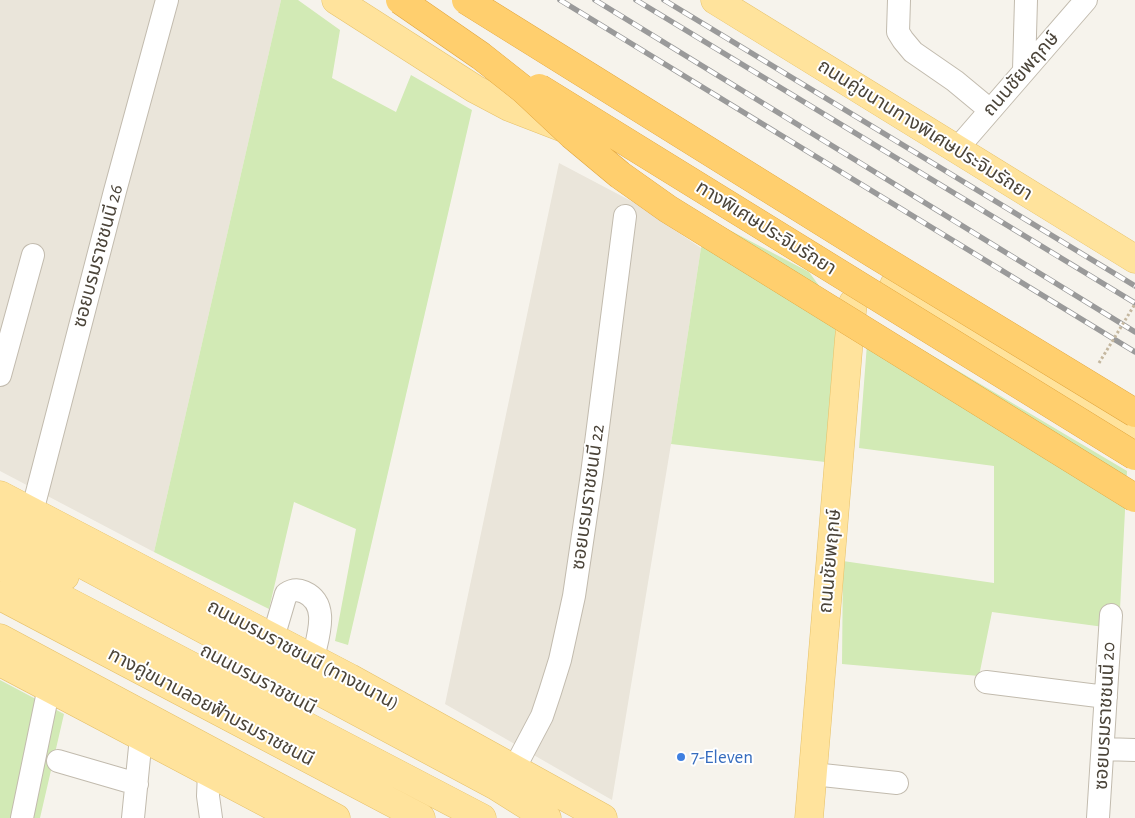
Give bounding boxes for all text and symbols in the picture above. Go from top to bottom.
street label: ถนนชัยพฤกษ์ [978,27,1064,121]
street label: ถนนคู่ขนานทางพิเศษประจิมรัถยา [814,54,1036,206]
street label: ทางพิเศษประจิมรัถยา [692,176,840,280]
street label: ซอยบรมราชชนนี 26 [68,182,128,330]
street label: ซอยบรมราชชนนี 22 [566,423,610,571]
street label: ถนนชัยพฤกษ์ [814,508,846,614]
street label: ถนนบรมราชชนนี (ทางขนาน) [203,595,403,715]
street label: ถนนบรมราชชนนี [196,639,320,719]
street label: ซอยบรมราชชนนี 20 [1090,641,1120,791]
street label: ทางคู่ขนานลอยฟ้าบรมราชชนนี [104,643,318,771]
place label: 7-Eleven [691,746,753,768]
marker: 7-Eleven [675,751,687,763]

